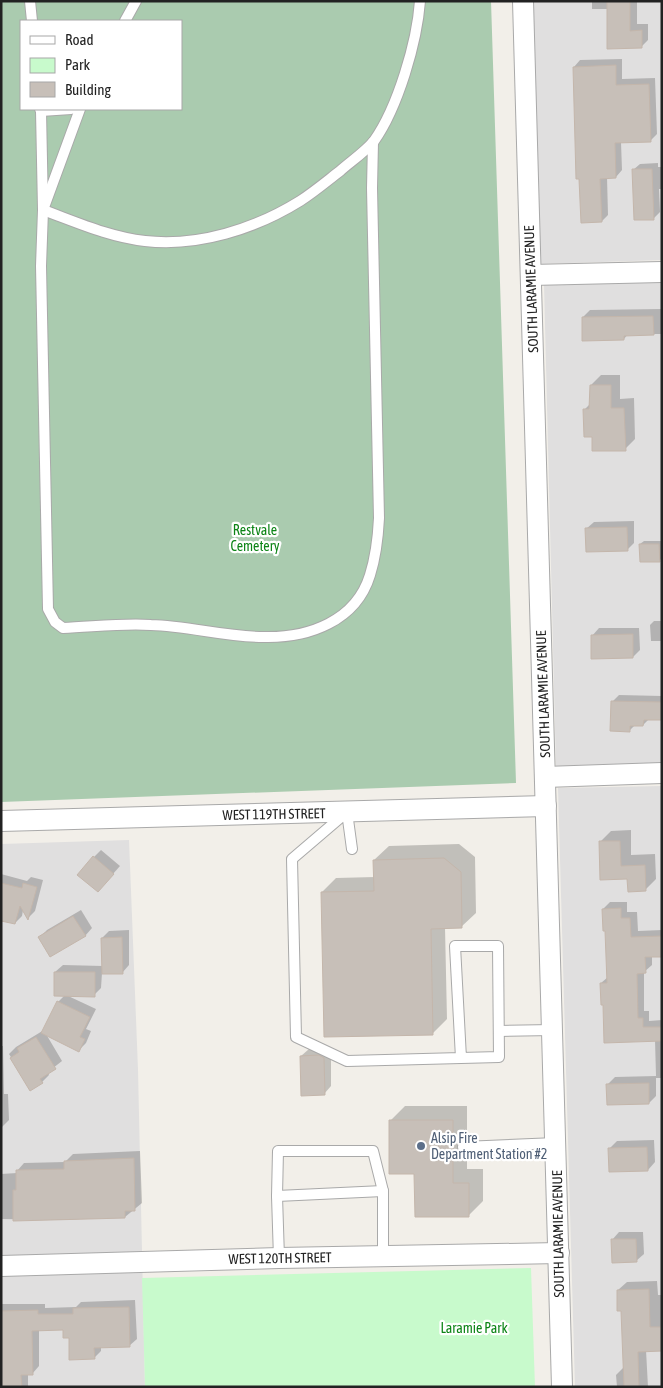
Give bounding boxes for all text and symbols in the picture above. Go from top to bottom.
legend [20,20,182,110]
text: Road [65,31,94,48]
text: Park [65,56,90,73]
text: Building [65,81,111,98]
street label: SOUTH LARAMIE AVENUE [521,225,541,353]
park label: Restvale Cemetery [230,522,280,554]
street label: SOUTH LARAMIE AVENUE [533,630,553,758]
street label: WEST 119TH STREET [222,805,326,823]
place label: Alsip Fire Department Station #2 [431,1130,547,1162]
marker: Alsip Fire Department Station #2 [415,1140,427,1152]
street label: SOUTH LARAMIE AVENUE [549,1170,567,1298]
street label: WEST 120TH STREET [228,1249,332,1267]
park label: Laramie Park [440,1320,508,1336]

